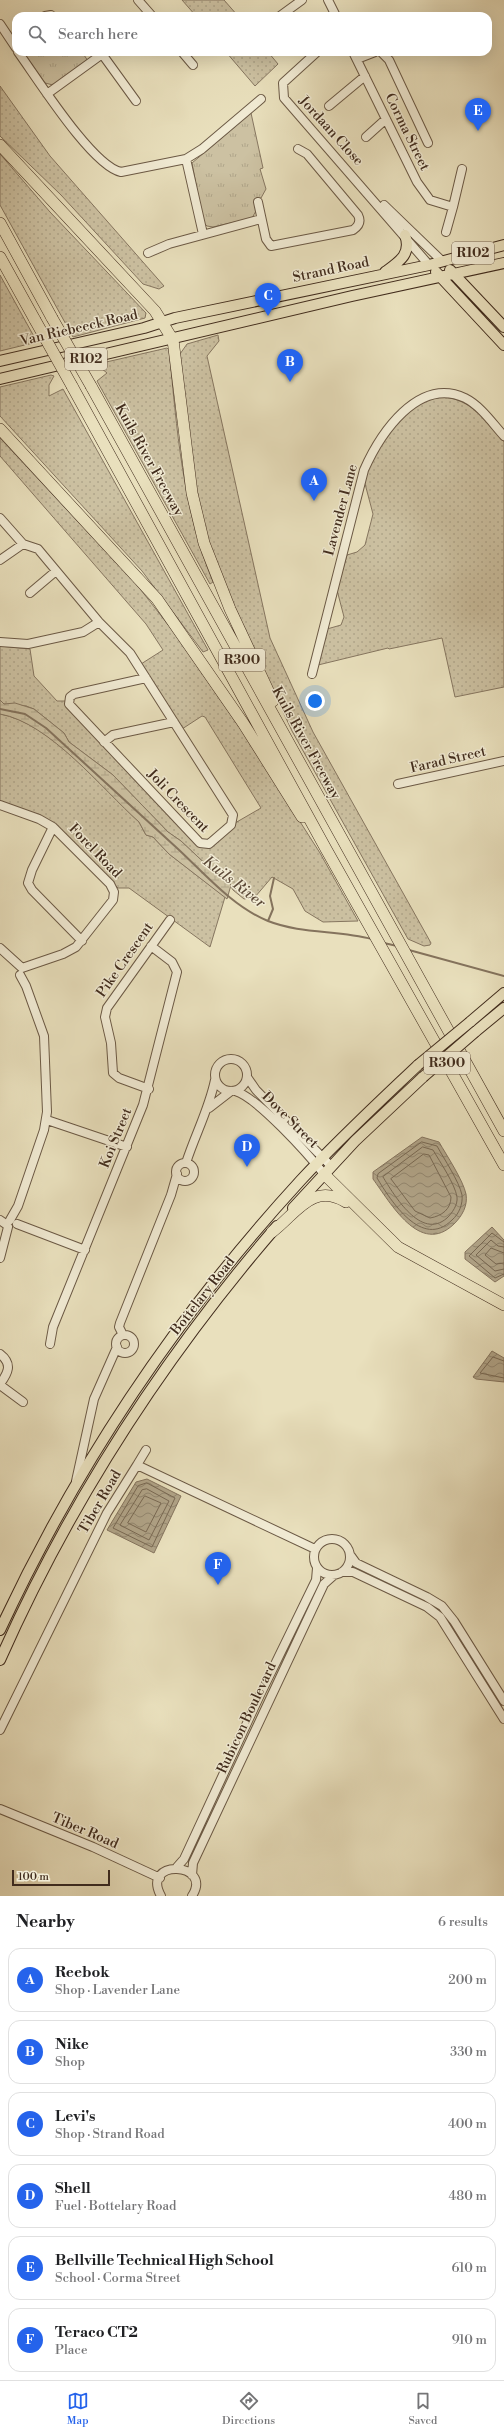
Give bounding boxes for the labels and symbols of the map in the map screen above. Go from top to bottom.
street label: Corma Street [380,90,434,174]
street label: Jordaan Close [294,92,367,170]
pin: E [465,98,491,131]
road number: R102 [452,242,494,264]
street label: Strand Road [291,253,371,287]
pin: C [255,283,281,316]
street label: Van Riebeeck Road [17,306,140,351]
road number: R102 [65,348,107,370]
pin: B [277,349,303,382]
street label: Kuils River Freeway [111,401,187,520]
street label: Lavender Lane [320,462,362,558]
pin: A [301,468,327,501]
road number: R300 [219,649,265,671]
street label: Kuils River Freeway [268,684,344,803]
your location [305,691,325,711]
street label: Farad Street [408,743,488,777]
street label: Joli Crescent [142,765,213,837]
street label: Forel Road [65,820,125,882]
water label: Kuils River [199,852,270,913]
street label: Pike Crescent [93,919,158,1001]
road number: R300 [424,1052,470,1074]
street label: Dove Street [258,1088,322,1152]
street label: Koi Street [96,1105,136,1171]
pin: D [234,1134,260,1167]
street label: Bottelary Road [166,1253,239,1340]
street label: Tiber Road [74,1467,126,1537]
pin: F [205,1552,231,1585]
street label: Rubicon Boulevard [213,1659,281,1777]
street label: Tiber Road [49,1809,121,1853]
scale bar [12,1868,110,1887]

